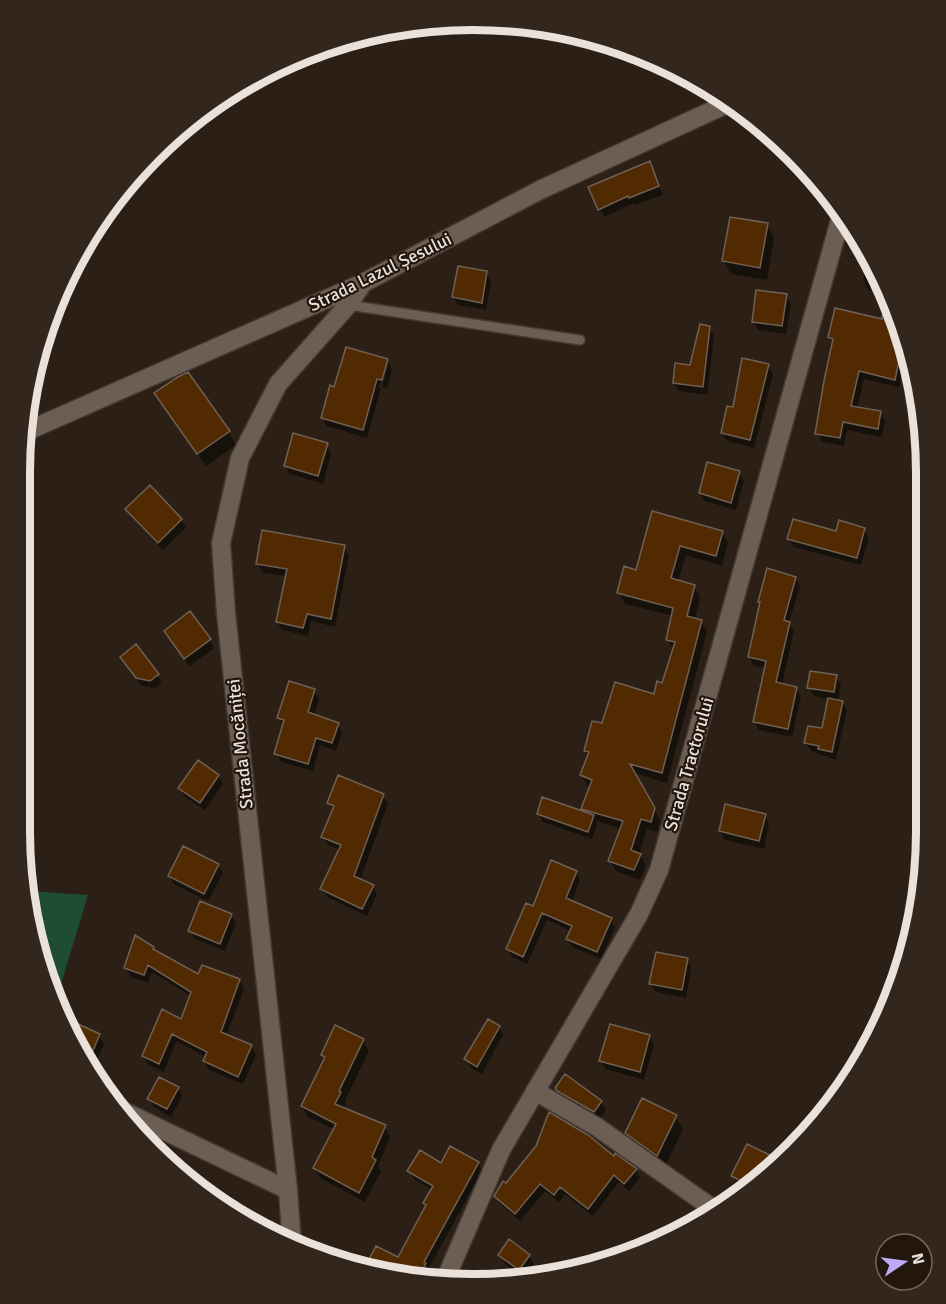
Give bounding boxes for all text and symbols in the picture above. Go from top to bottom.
street label: Strada Lazul Șesului [305,228,455,316]
street label: Strada Mocăniței [222,678,258,810]
street label: Strada Tractorului [659,695,719,833]
north arrow [874,1232,934,1292]
text: N [907,1251,929,1267]

